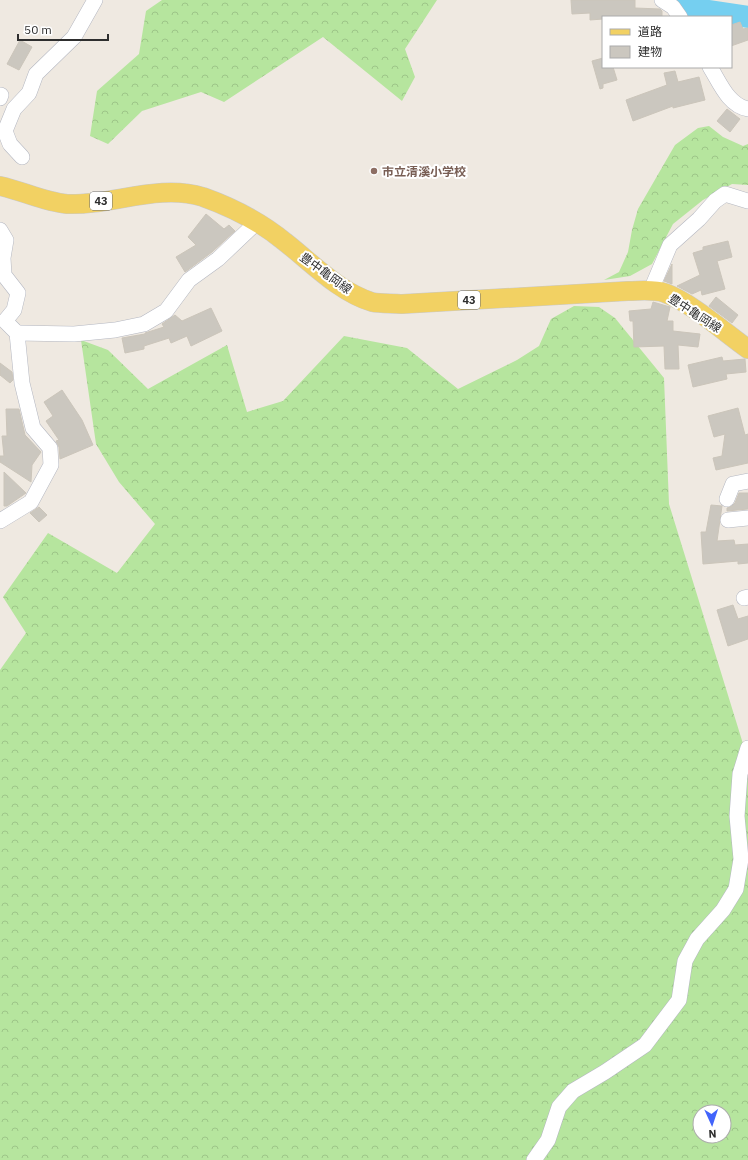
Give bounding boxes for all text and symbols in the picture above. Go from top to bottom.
scale bar [18,16,108,42]
legend [602,16,732,68]
text: 50 m [24,22,52,37]
text: 道路 [638,24,662,39]
text: 建物 [638,44,662,59]
place label: 市立清溪小学校 [382,164,466,179]
marker: 市立清溪小学校 [369,166,379,176]
road number: 43 [90,192,112,210]
street label: 豊中亀岡線 [297,249,355,297]
street label: 豊中亀岡線 [666,290,724,336]
road number: 43 [458,291,480,309]
north arrow [692,1104,732,1144]
text: N [708,1127,717,1141]

